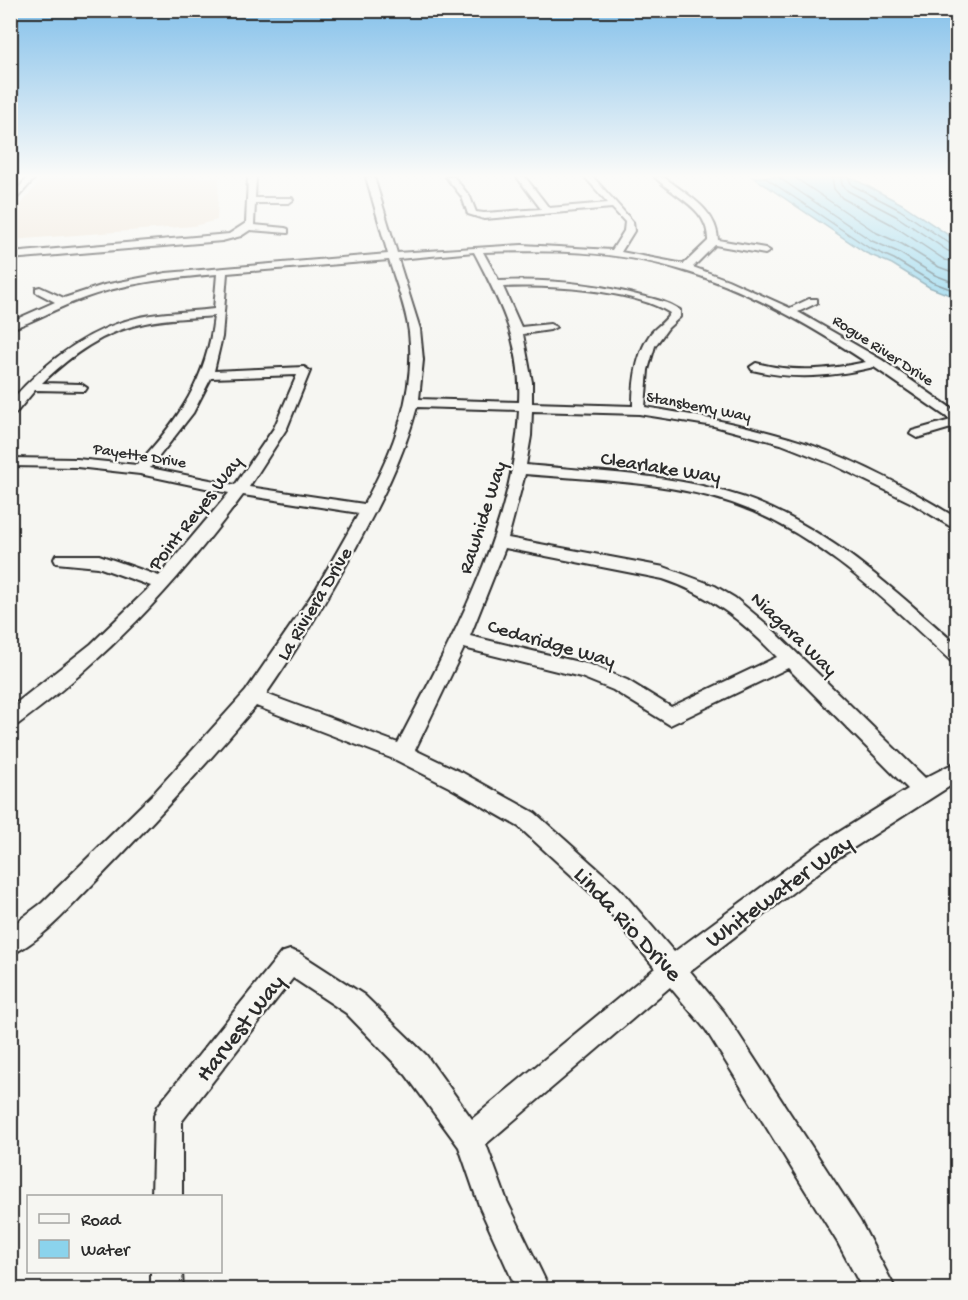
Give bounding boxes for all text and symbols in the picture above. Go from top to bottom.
street label: Rogue River Drive [828,312,937,392]
street label: Stansberry Way [644,389,752,428]
street label: Payette Drive [91,441,188,474]
street label: Clearlake Way [599,449,722,490]
street label: Point Reyes Way [144,452,249,577]
street label: Rawhide Way [455,459,513,577]
street label: La Riviera Drive [273,543,359,666]
street label: Niagara Way [744,588,841,683]
street label: Cedaridge Way [485,616,618,675]
street label: Whitewater Way [701,830,859,956]
street label: Linda Rio Drive [566,862,687,989]
street label: Harvest Way [191,970,293,1089]
legend [27,1195,222,1273]
text: Road [81,1211,122,1232]
text: Water [81,1241,131,1262]

